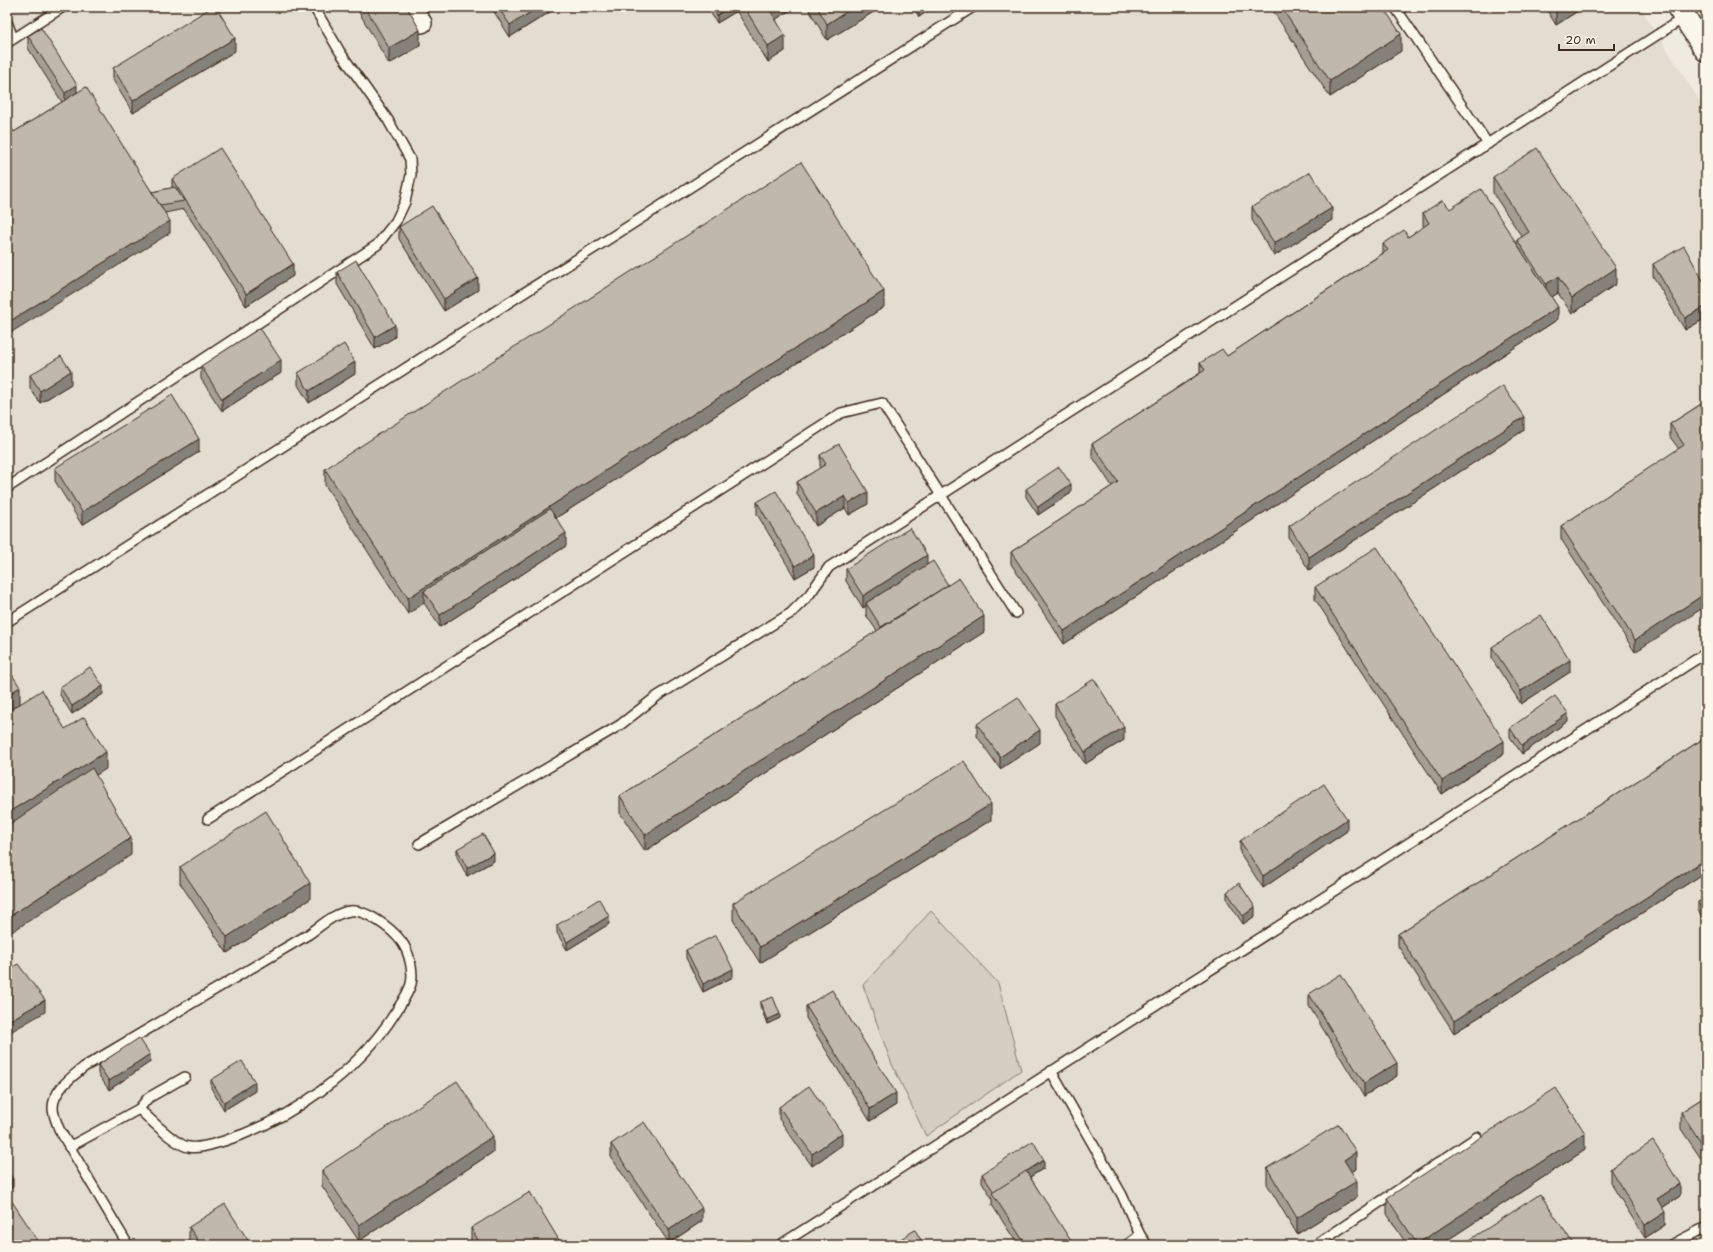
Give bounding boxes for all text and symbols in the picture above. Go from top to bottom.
scale bar [1559,26,1614,52]
text: 20 m [1565,32,1596,48]

